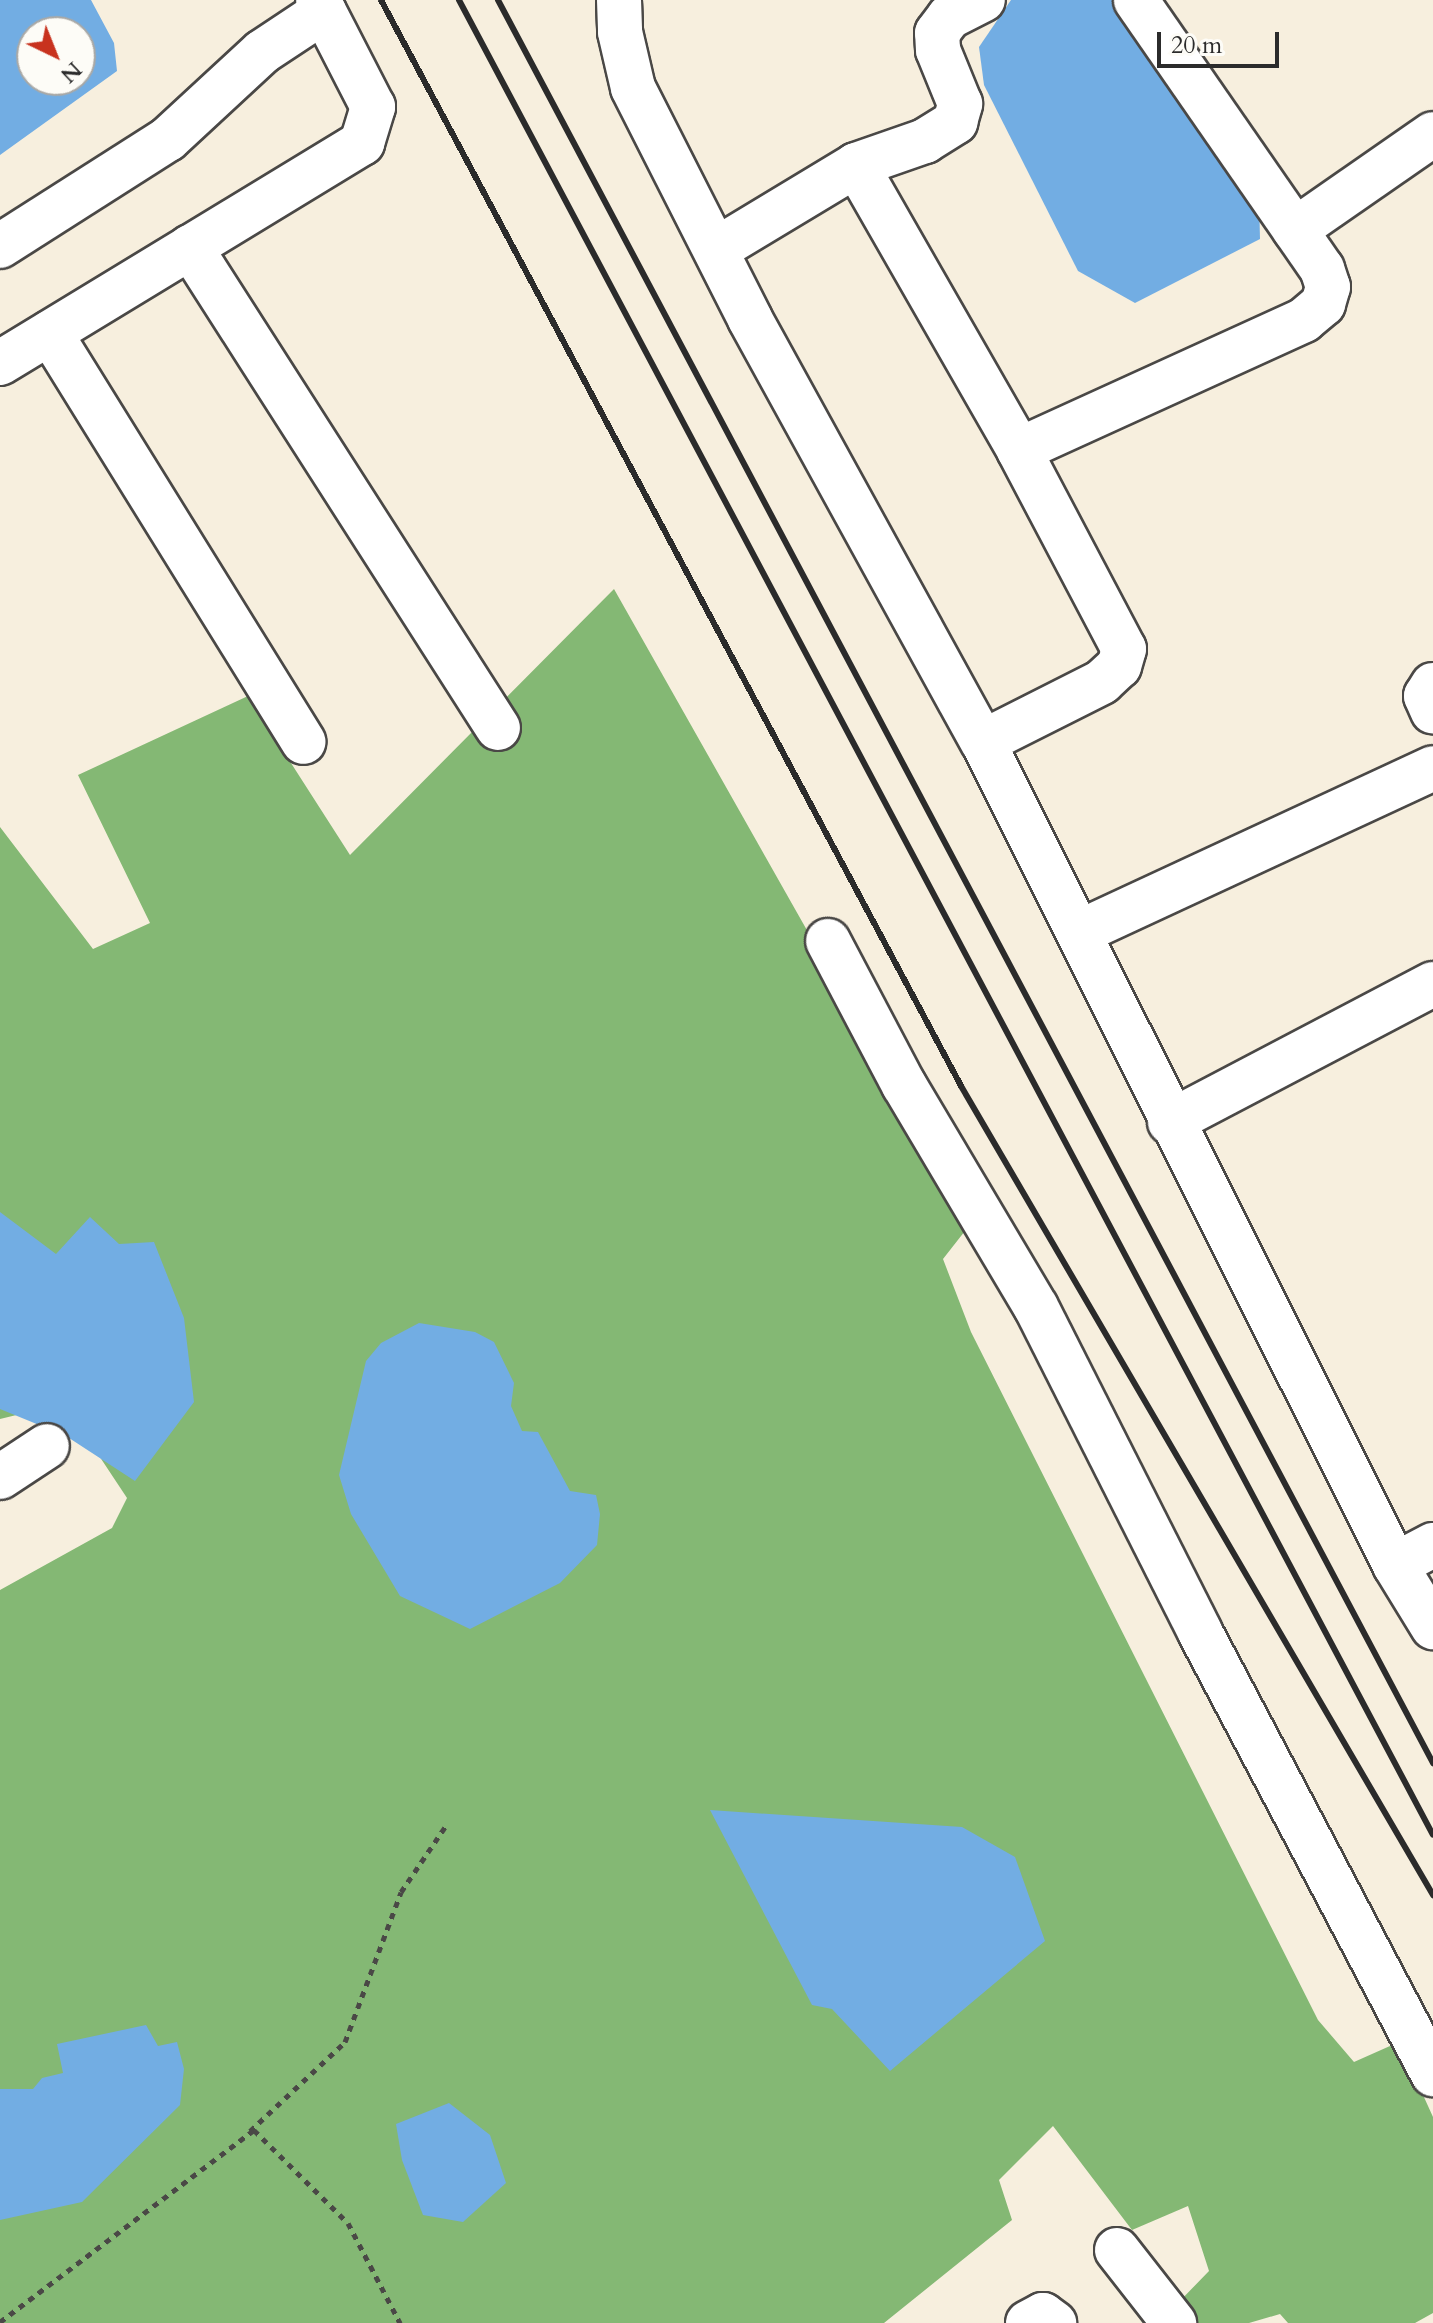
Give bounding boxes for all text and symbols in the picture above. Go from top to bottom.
north arrow [16,16,96,96]
scale bar [1161,16,1283,66]
text: 20 m [1171,29,1222,62]
text: N [54,55,88,90]

